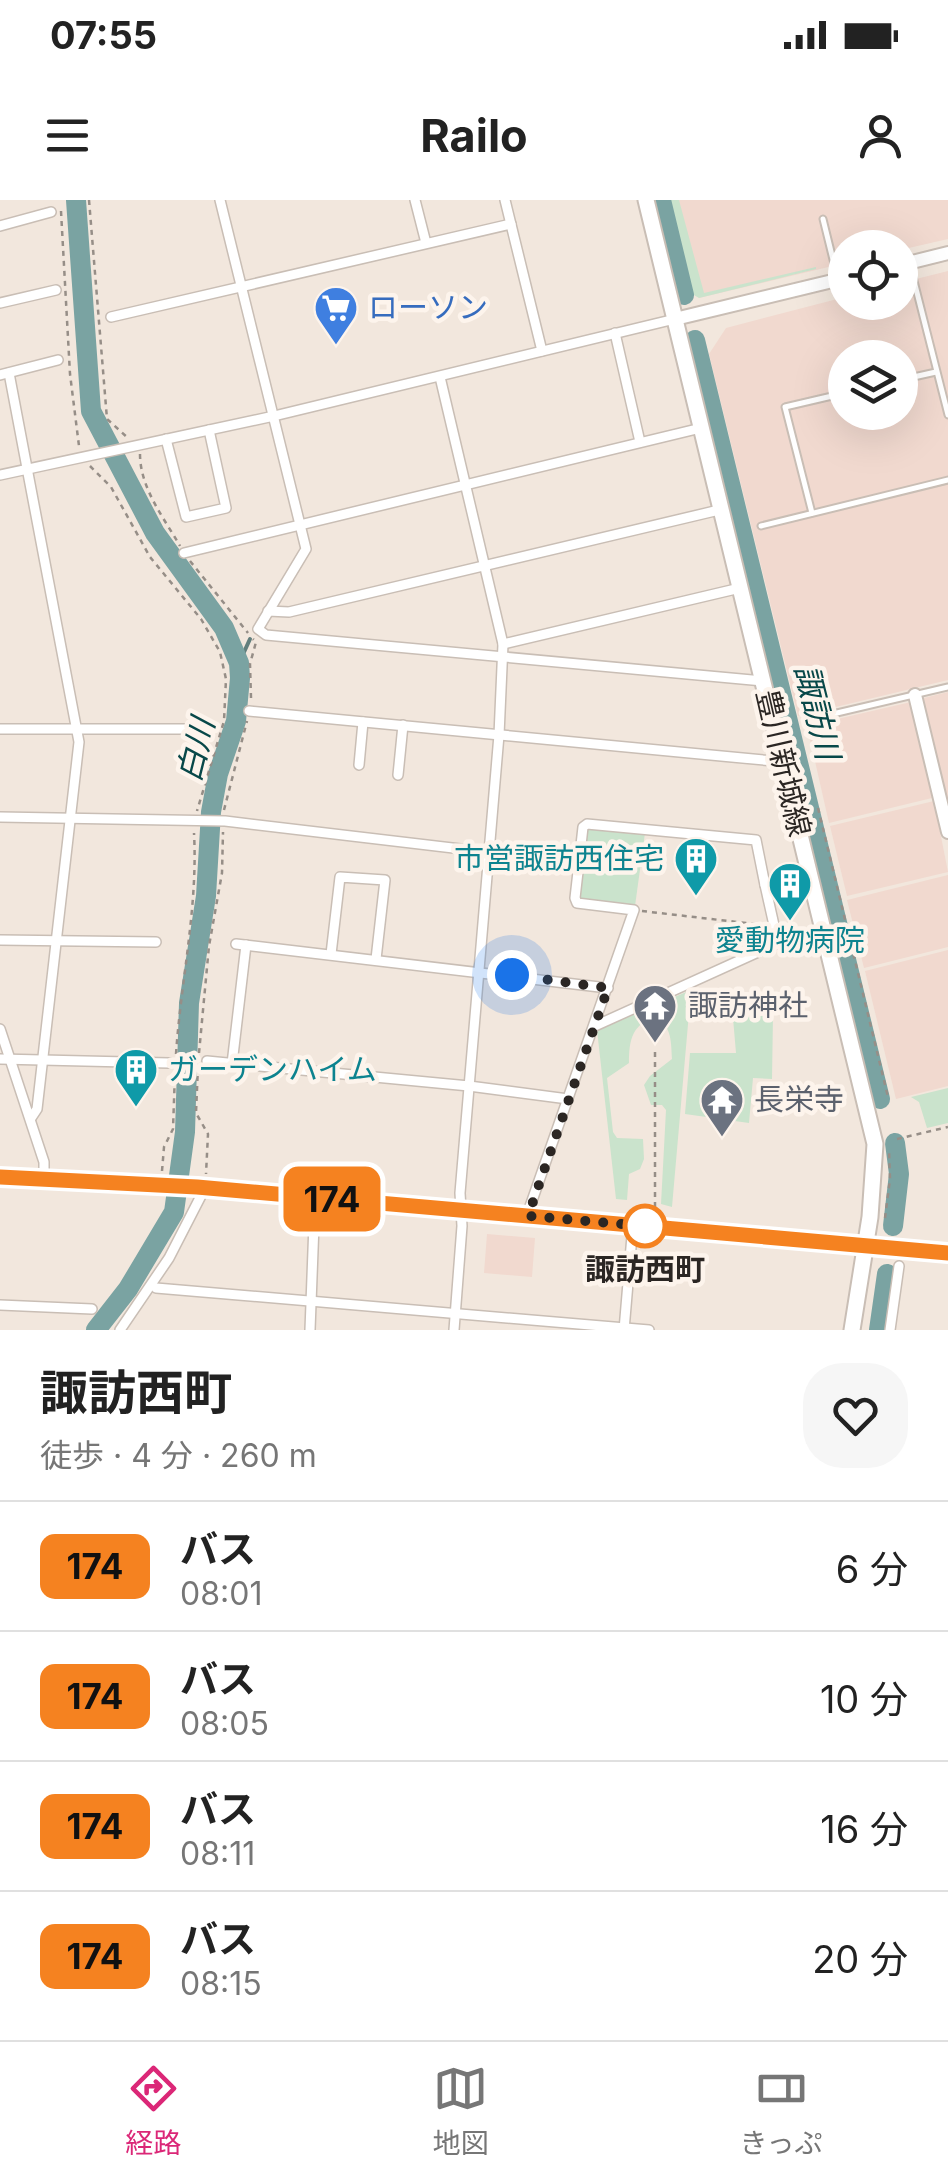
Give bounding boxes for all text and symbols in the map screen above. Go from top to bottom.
text: 07:55 [50,12,157,58]
icon: menu [40,108,95,163]
text: Railo [420,108,528,163]
icon: person [853,108,908,163]
map controls [828,230,918,430]
button: locate [828,230,918,320]
supermarket icon: ローソン [313,285,359,346]
place label: ローソン [368,289,488,325]
button: layers [828,340,918,430]
water label: 諏訪川 [787,661,849,766]
street label: 豊川新城線 [750,686,818,840]
water label: 白川 [169,711,223,786]
building icon: 市営諏訪西住宅 [673,836,719,897]
place label: 市営諏訪西住宅 [454,840,664,876]
building icon: 愛動物病院 [767,861,813,922]
place label: 愛動物病院 [715,922,865,958]
your location [487,950,537,1000]
temple icon: 諏訪神社 [632,983,678,1044]
place label: 諏訪神社 [688,987,808,1023]
building icon: ガーデンハイム [113,1047,159,1108]
place label: ガーデンハイム [168,1051,377,1087]
temple icon: 長栄寺 [699,1077,745,1138]
place label: 長栄寺 [754,1081,844,1117]
line badge: 174 [274,1166,390,1232]
text: 174 [303,1178,361,1220]
marker: 諏訪西町 [624,1205,666,1247]
place label: 諏訪西町 [585,1251,705,1287]
text: 諏訪西町 [40,1363,232,1422]
button: heart [803,1363,908,1468]
text: 徒歩 · 4 分 · 260 m [40,1436,317,1475]
text: バス [180,1526,256,1572]
text: 174 [66,1545,124,1587]
text: 6 分 [836,1546,908,1592]
text: 08:01 [180,1574,262,1613]
text: バス [180,1656,256,1702]
text: 174 [66,1675,124,1717]
text: 10 分 [820,1676,908,1722]
text: 08:05 [180,1704,269,1743]
text: バス [180,1786,256,1832]
text: 174 [66,1805,124,1847]
text: 16 分 [820,1806,908,1852]
text: 08:11 [180,1834,255,1873]
text: バス [180,1916,256,1962]
text: 174 [66,1935,124,1977]
text: 20 分 [812,1936,908,1982]
text: 08:15 [180,1964,262,2003]
tab: 経路 [126,2061,182,2161]
tab: 地図 [433,2061,489,2161]
tab: きっぷ [740,2061,822,2161]

